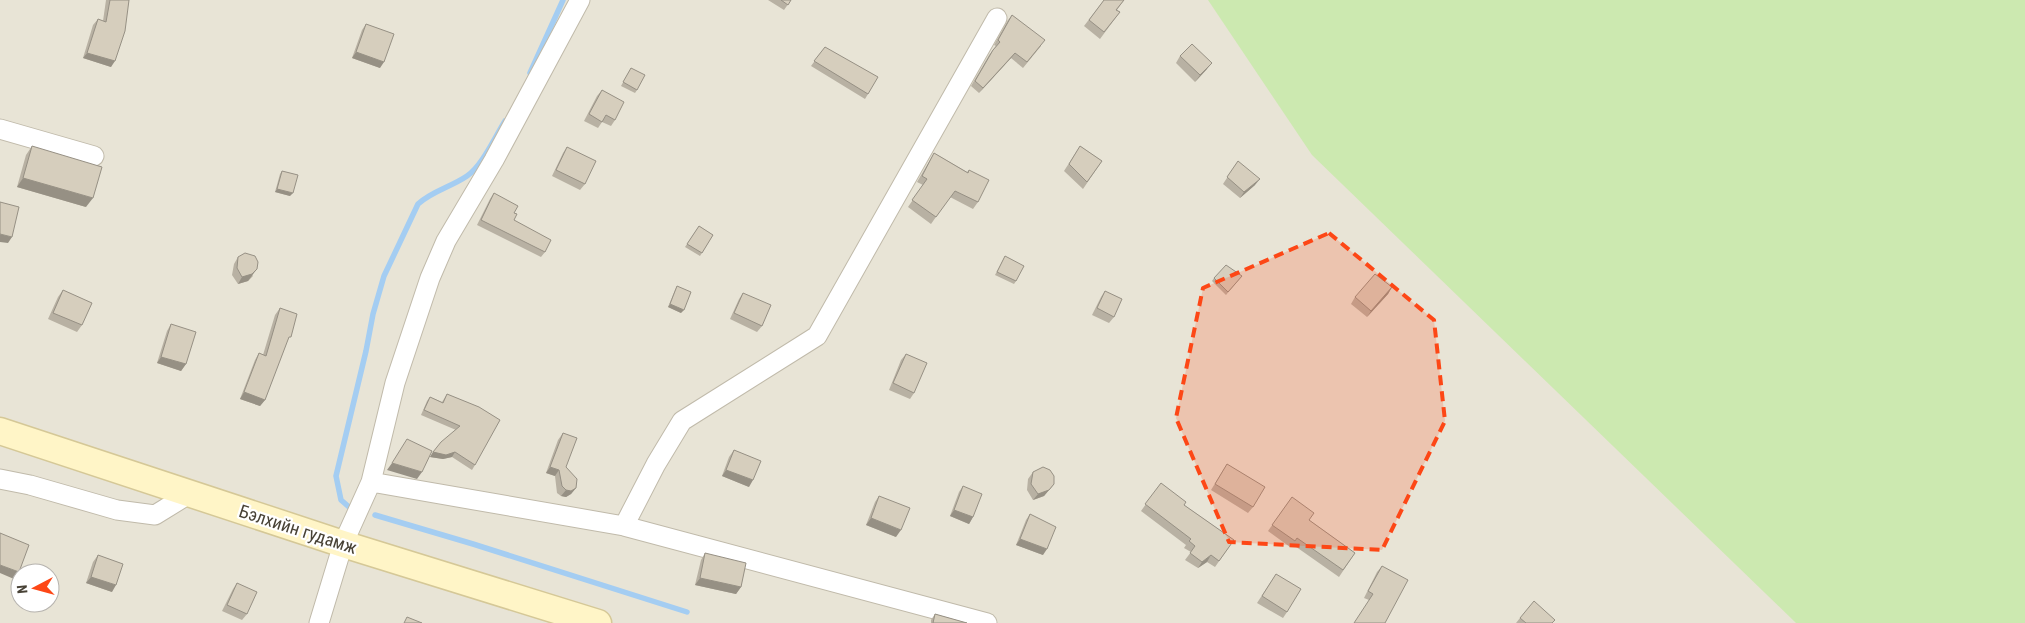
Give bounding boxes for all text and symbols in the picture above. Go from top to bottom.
street label: Бэлхийн гудамж [236,500,360,558]
north arrow [10,563,60,613]
text: N [14,584,30,594]

